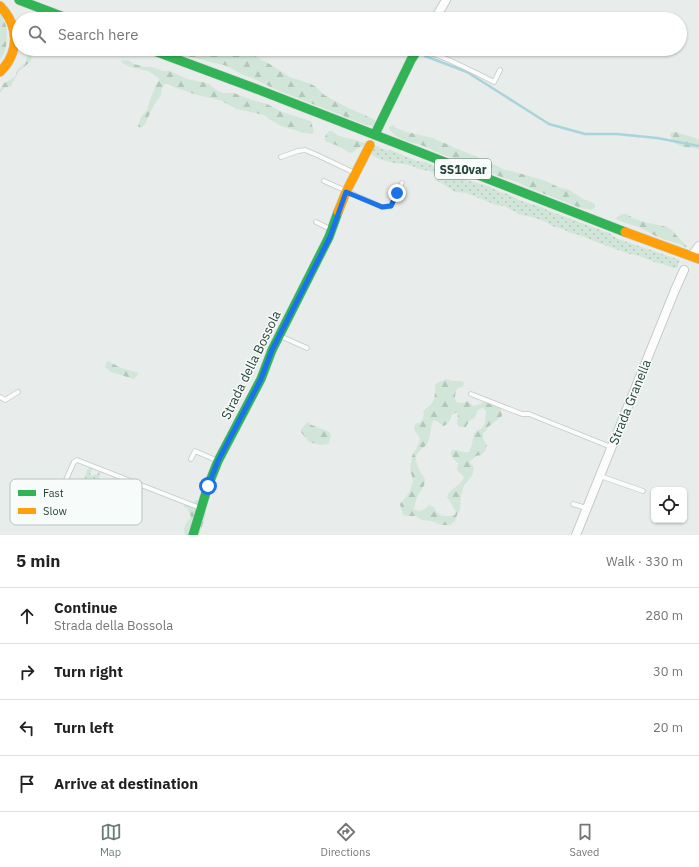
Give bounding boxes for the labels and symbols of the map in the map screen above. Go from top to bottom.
road number: SS10var [435,159,491,179]
route end [388,184,406,202]
street label: Strada della Bossola [217,308,285,422]
street label: Strada Granella [605,357,655,447]
route start [199,477,217,495]
legend [10,479,142,525]
text: Fast [43,486,64,500]
text: Slow [43,504,67,518]

